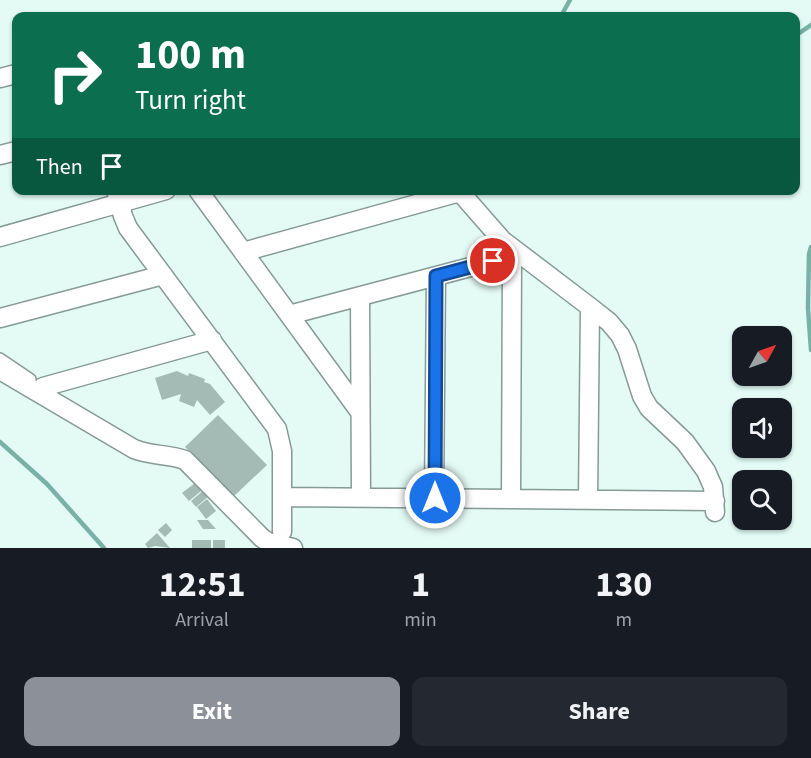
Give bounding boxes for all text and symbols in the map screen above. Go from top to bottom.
text: 100 m [135,25,246,85]
icon: right [36,36,114,114]
text: Turn right [135,81,246,120]
icon: arrive [95,150,128,183]
text: Then [36,151,83,183]
pin [467,235,518,286]
icon: arrive [476,244,509,277]
north arrow [732,326,792,386]
map controls [732,326,792,530]
button: sound [732,398,792,458]
position arrow [403,466,467,530]
button: search [732,470,792,530]
text: 12:51 [159,559,246,610]
text: 1 [411,559,430,610]
text: 130 [595,559,652,610]
text: Arrival [175,606,229,634]
text: min [404,606,437,634]
text: m [615,606,632,634]
button: Exit [24,677,400,746]
button: Share [412,677,787,746]

